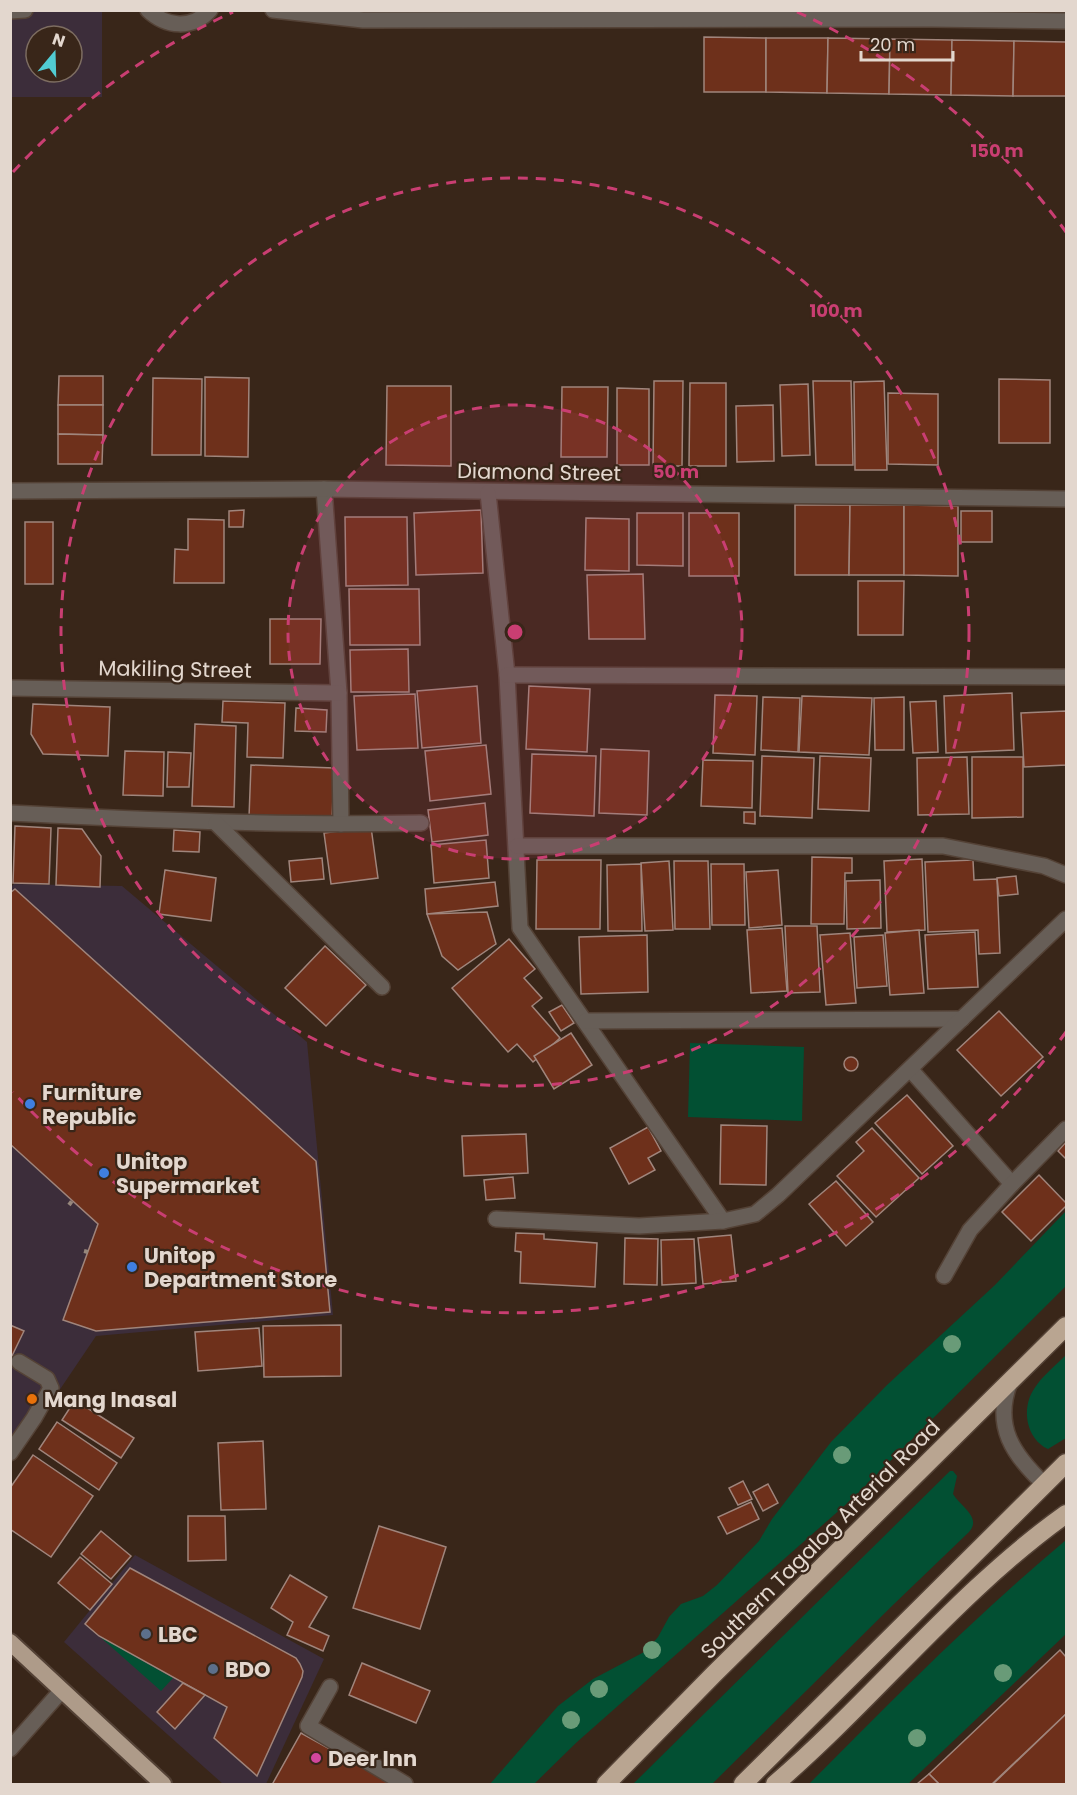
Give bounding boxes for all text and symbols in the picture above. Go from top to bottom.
north arrow [24,24,84,84]
scale bar [861,24,952,62]
text: N [49,27,68,53]
text: 20 m [870,32,915,57]
text: 150 m [970,138,1024,163]
text: 100 m [809,298,863,323]
street label: Diamond Street [457,456,621,488]
text: 50 m [653,459,699,484]
centre of rings [505,622,525,642]
street label: Makiling Street [98,653,252,685]
place label: Furniture Republic [42,1078,142,1131]
marker: Furniture Republic [23,1097,37,1111]
place label: Unitop Supermarket [116,1147,259,1200]
marker: Unitop Supermarket [97,1166,111,1180]
place label: Unitop Department Store [144,1241,337,1294]
marker: Unitop Department Store [125,1260,139,1274]
place label: Mang Inasal [44,1385,177,1414]
marker: Mang Inasal [25,1392,39,1406]
street label: Southern Tagalog Arterial Road [694,1413,946,1665]
place label: LBC [158,1620,198,1649]
marker: LBC [139,1627,153,1641]
place label: BDO [225,1655,271,1684]
marker: BDO [206,1662,220,1676]
place label: Deer Inn [328,1744,417,1773]
marker: Deer Inn [309,1751,323,1765]

